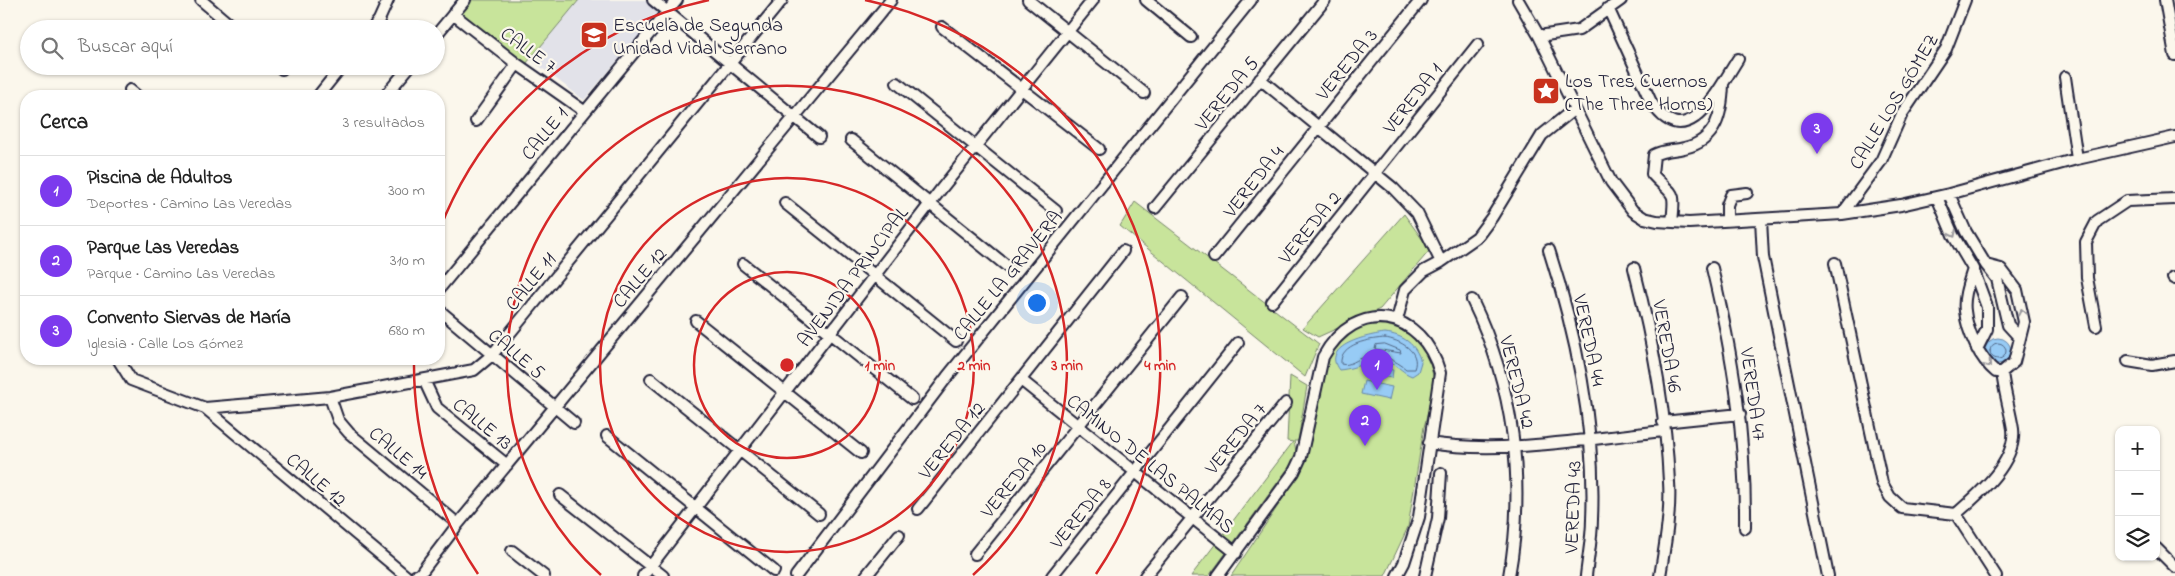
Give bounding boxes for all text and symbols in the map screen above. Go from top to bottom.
place label: Escuela de Segunda Unidad Vidal Serrano [613,12,787,64]
search box [20,20,445,75]
school or university icon: Escuela de Segunda Unidad Vidal Serrano [579,20,609,50]
street label: CALLE 7 [493,21,562,81]
street label: VEREDA 3 [1309,23,1386,108]
street label: CALLE LOS GÓMEZ [1843,29,1947,176]
icon: search [38,34,66,62]
text: Buscar aquí [78,34,173,61]
street label: VEREDA 5 [1188,51,1267,139]
street label: VEREDA 1 [1376,58,1451,142]
place label: Los Tres Cuernos (The Three Horns) [1565,68,1713,120]
place icon: Los Tres Cuernos (The Three Horns) [1531,76,1561,106]
street label: CALLE 1 [515,102,577,168]
text: Cerca [40,108,88,138]
text: 3 resultados [343,111,425,135]
pin: 3 [1801,113,1833,154]
street label: VEREDA 4 [1217,140,1293,226]
text: Piscina de Adultos [87,165,232,192]
text: 1 [53,179,59,203]
text: 300 m [388,179,425,203]
street label: VEREDA 2 [1272,186,1350,272]
text: Deportes · Camino Las Veredas [87,192,292,216]
street label: AVENIDA PRINCIPAL [791,201,917,354]
street label: CALLE LA GRAVERA [947,205,1071,348]
one-way arrow [1947,229,1957,238]
text: Parque Las Veredas [87,235,239,262]
street label: CALLE 12 [607,242,675,315]
street label: CALLE 11 [499,247,565,318]
text: 2 [52,249,60,273]
text: 310 m [390,249,425,273]
text: Parque · Camino Las Veredas [87,262,275,286]
your location [1024,290,1050,316]
street label: VEREDA 44 [1563,291,1611,389]
street label: VEREDA 46 [1643,297,1688,395]
text: Convento Siervas de María [87,305,291,332]
one-way arrow [2017,308,2028,317]
text: 3 [53,319,59,343]
text: 680 m [389,319,425,343]
street label: CALLE 5 [481,322,550,387]
text: Iglesia · Calle Los Gómez [87,332,243,356]
street label: VEREDA 42 [1490,332,1541,432]
street label: VEREDA 47 [1731,345,1772,443]
pin: 1 [1361,349,1393,390]
text: 1 min [865,355,896,377]
text: 2 min [957,355,991,377]
text: 3 min [1050,355,1083,377]
text: 4 min [1143,355,1176,377]
centre of rings [778,356,796,374]
one-way arrow [1982,358,1991,367]
street label: CAMINO DE LAS PALMAS [1059,388,1240,542]
street label: CALLE 13 [445,392,518,458]
street label: VEREDA 12 [912,396,994,488]
street label: VEREDA 7 [1198,397,1275,482]
pin: 2 [1349,405,1381,446]
street label: CALLE 14 [361,420,433,487]
map controls [2115,426,2160,561]
button: + [2115,426,2160,471]
street label: VEREDA 10 [974,436,1055,526]
street label: CALLE 12 [279,447,352,515]
street label: VEREDA 43 [1558,460,1591,555]
button: − [2115,471,2160,516]
street label: VEREDA 8 [1044,473,1120,557]
button: layers [2115,516,2160,561]

